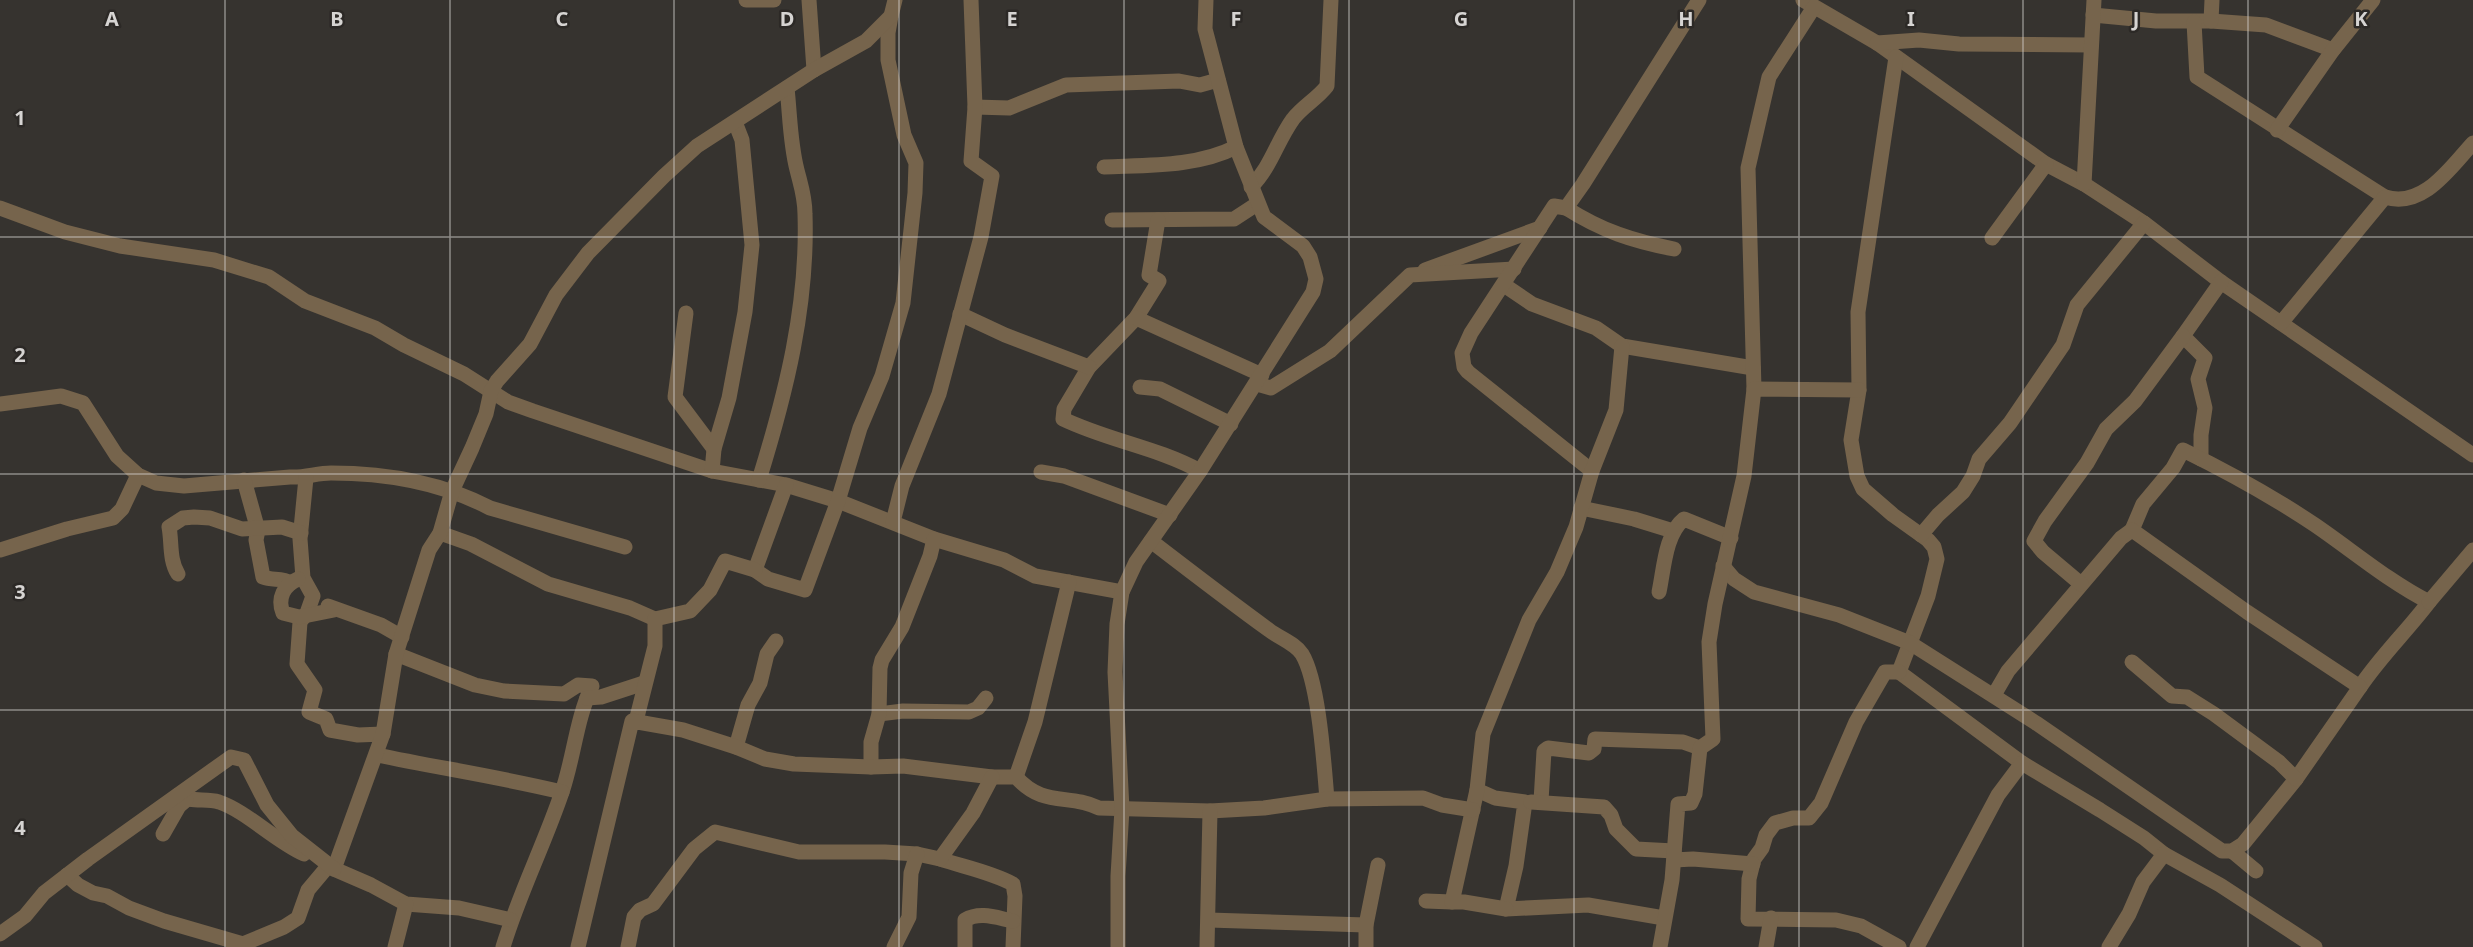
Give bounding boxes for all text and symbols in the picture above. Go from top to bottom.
text: A [105,5,119,32]
text: B [330,5,344,32]
text: C [556,5,569,32]
text: D [780,5,794,32]
text: E [1006,5,1018,32]
text: F [1231,5,1241,32]
text: G [1454,5,1468,32]
text: H [1678,5,1694,32]
text: I [1907,5,1915,32]
text: J [2131,5,2139,32]
text: K [2354,5,2368,32]
text: 1 [14,104,26,131]
text: 2 [14,341,26,368]
text: 3 [14,578,26,605]
text: 4 [14,814,26,841]

